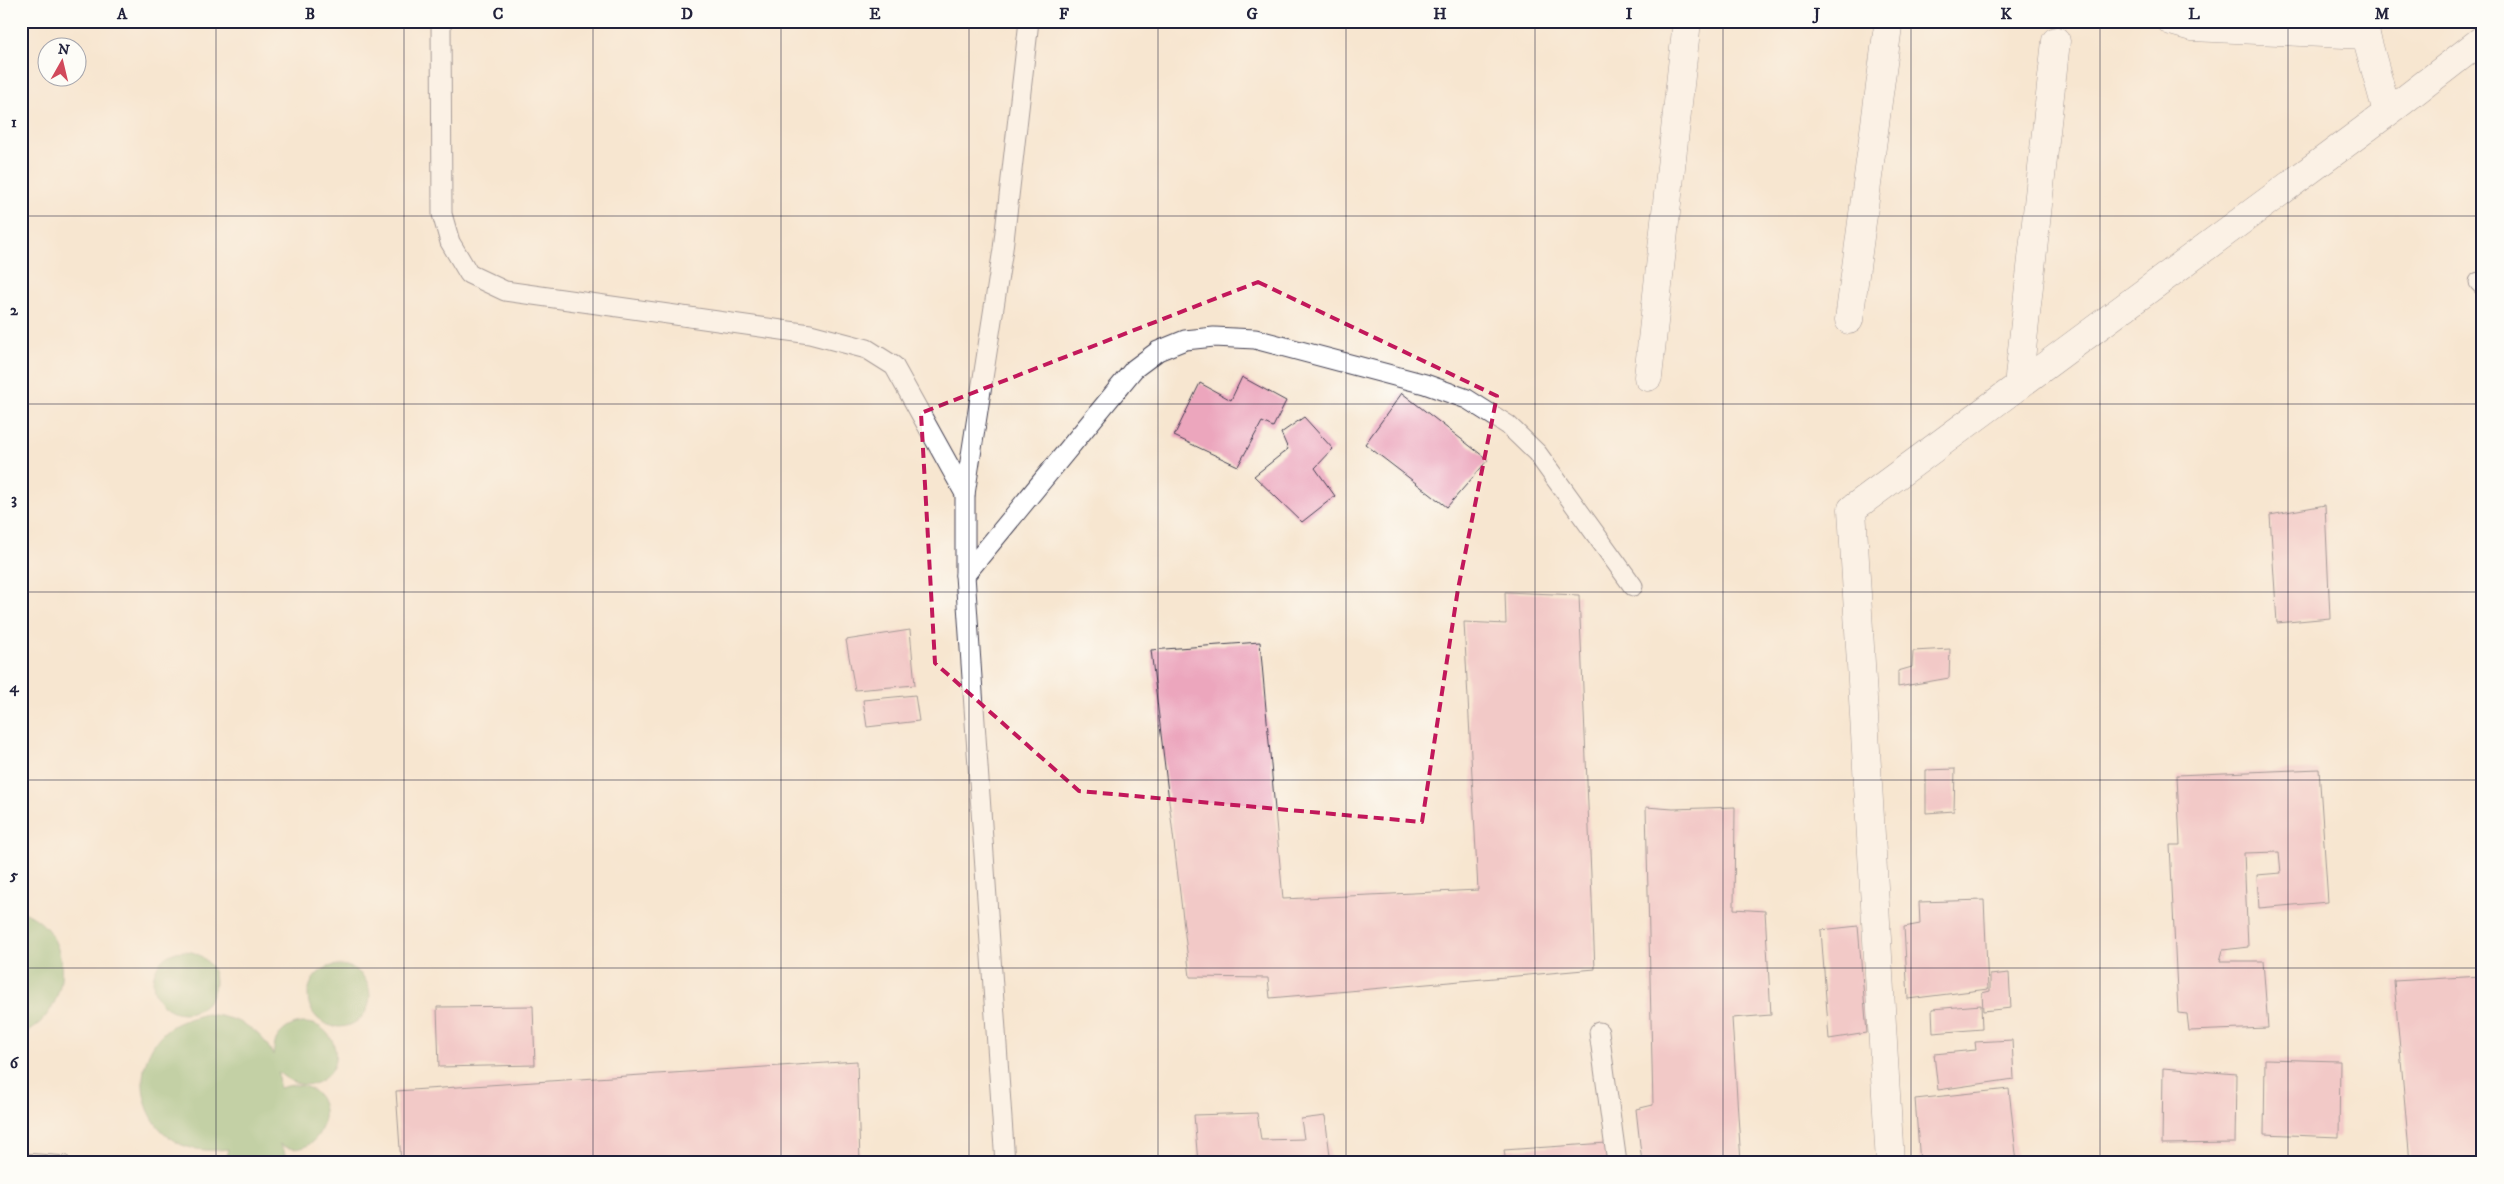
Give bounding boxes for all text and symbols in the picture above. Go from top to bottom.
text: A [116,4,128,24]
text: B [305,4,315,24]
text: C [493,4,503,24]
text: D [681,4,693,24]
text: E [869,4,881,24]
text: F [1059,4,1069,24]
text: G [1246,4,1258,24]
text: H [1433,4,1447,24]
text: I [1626,4,1633,24]
text: J [1812,4,1821,24]
text: K [2000,4,2012,24]
text: L [2188,4,2200,24]
text: M [2375,4,2390,24]
north arrow [38,38,88,88]
text: N [57,40,71,60]
text: 1 [11,112,17,132]
text: 2 [10,300,19,320]
text: 3 [11,489,17,509]
text: 4 [8,677,19,697]
text: 5 [9,865,18,885]
text: 6 [10,1053,20,1073]

